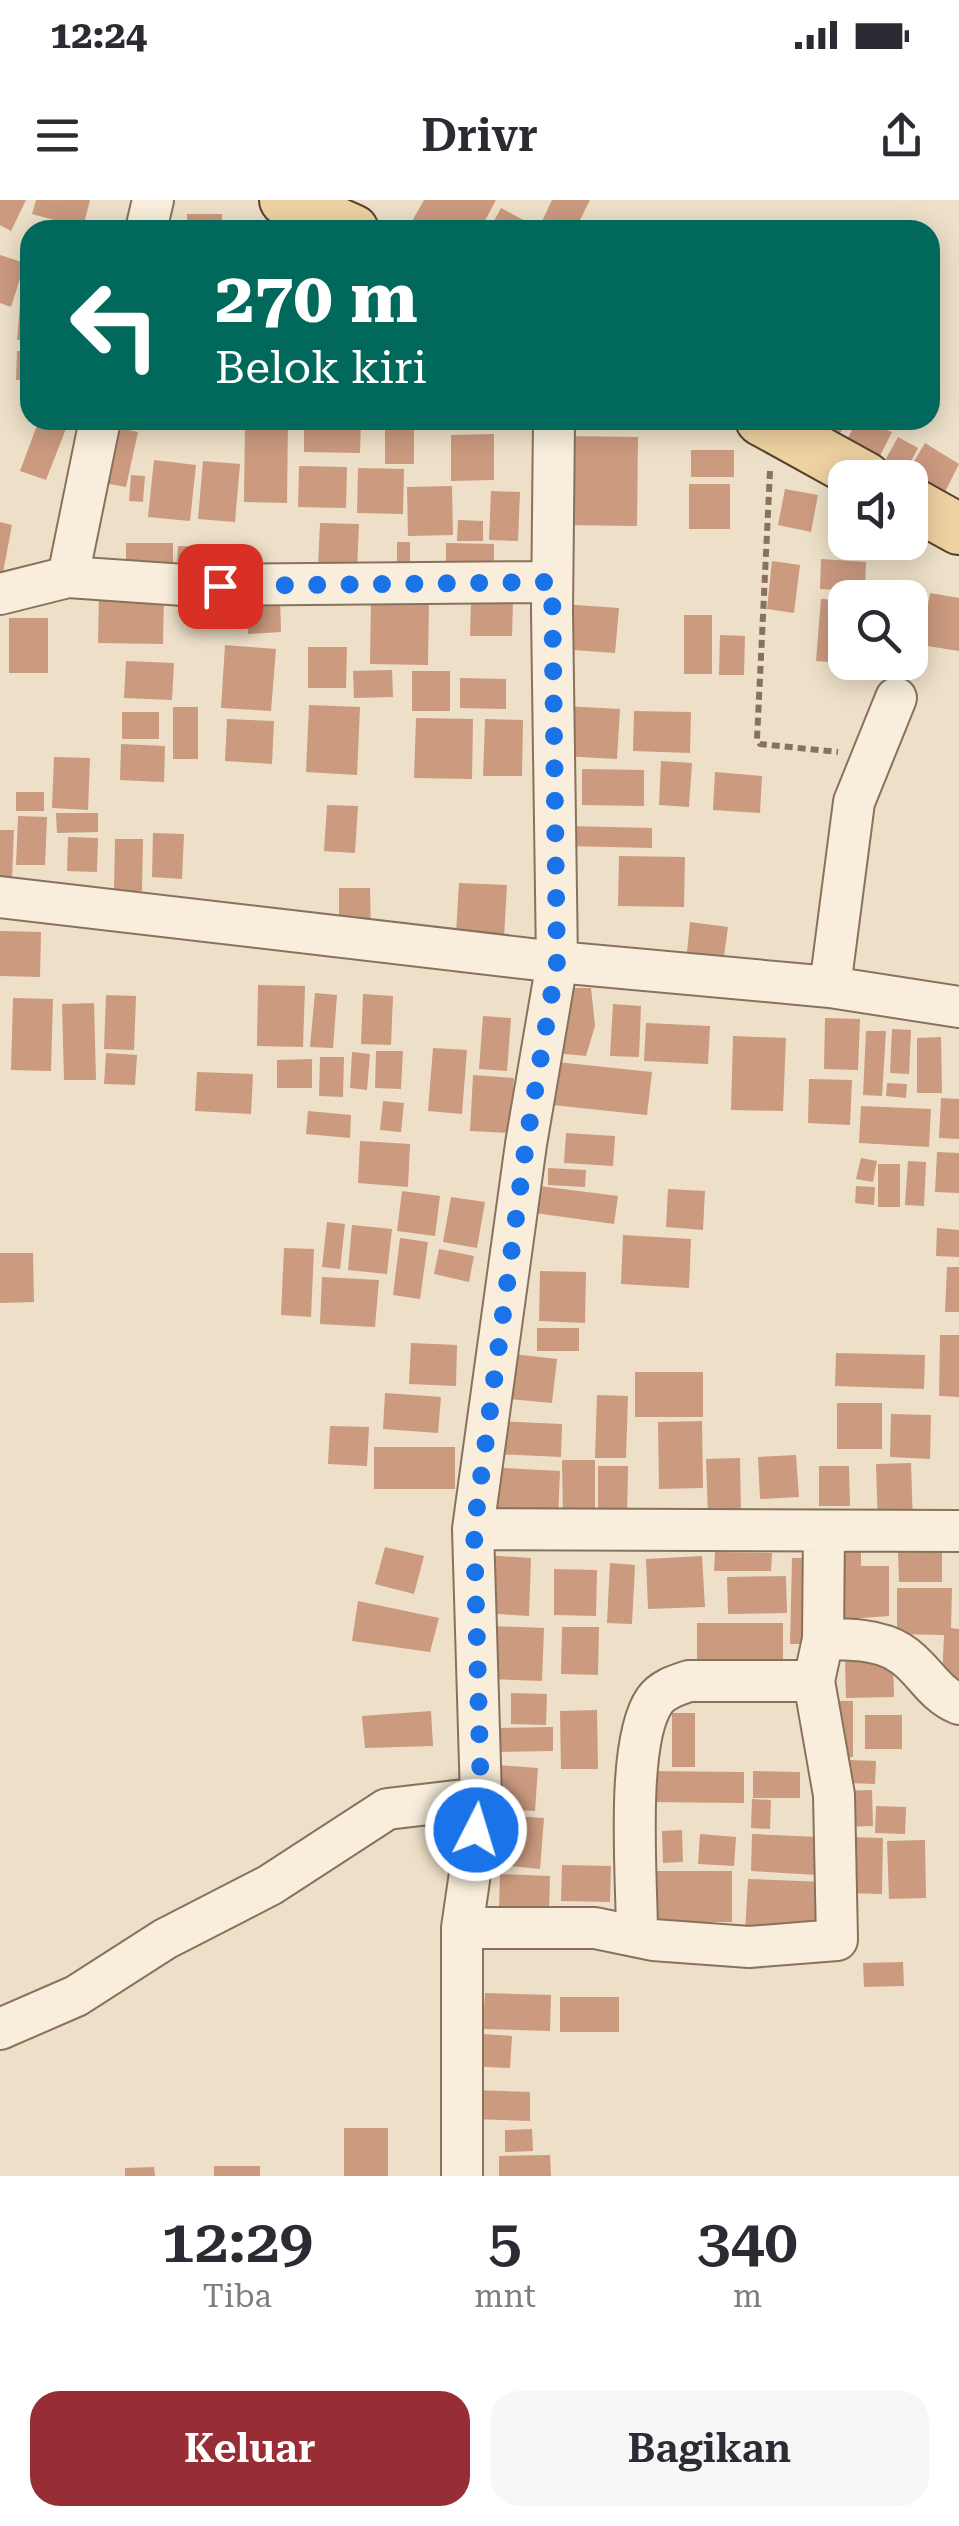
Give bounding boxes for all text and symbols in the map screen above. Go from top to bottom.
text: 12:24 [50,13,147,57]
icon: menu [30,108,85,163]
icon: share [874,108,929,163]
text: Drivr [421,109,538,162]
text: 270 m [215,257,418,339]
icon: left [50,260,180,390]
text: Belok kiri [215,341,427,394]
map controls [828,460,928,680]
button: sound [828,460,928,560]
pin [178,544,263,629]
icon: arrive [193,559,248,614]
button: search [828,580,928,680]
position arrow [424,1778,528,1882]
text: 12:29 [161,2206,313,2277]
text: 5 [488,2206,522,2277]
text: 340 [697,2206,798,2277]
text: Tiba [202,2277,272,2315]
text: mnt [474,2277,536,2315]
text: m [733,2277,762,2315]
button: Keluar [30,2391,470,2506]
button: Bagikan [490,2391,929,2506]

